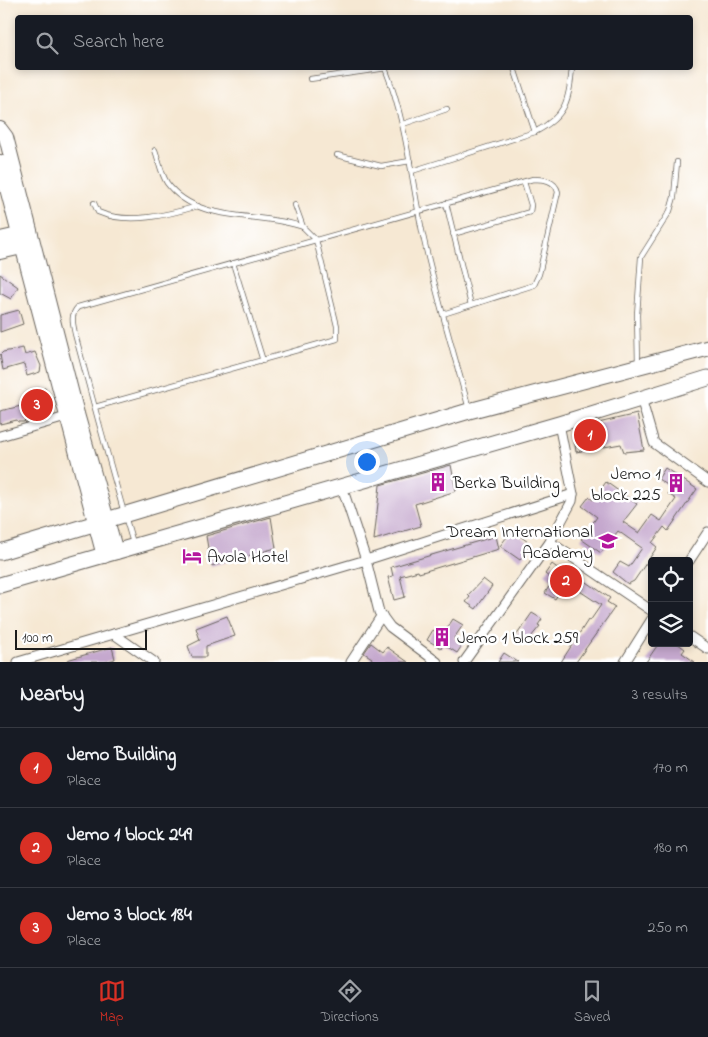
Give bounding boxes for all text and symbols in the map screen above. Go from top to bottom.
search box [15,15,693,70]
icon: search [33,29,61,57]
text: Search here [73,29,164,56]
pin: 3 [21,386,53,424]
pin: 1 [574,416,606,454]
your location [354,449,380,475]
place label: Jemo 1 block 225 [591,462,661,509]
building icon: Berka Building [427,471,449,493]
place label: Berka Building [452,471,560,498]
building icon: Jemo 1 block 225 [665,472,687,494]
place label: Dream International Academy [445,520,593,567]
school or university icon: Dream International Academy [597,530,619,552]
hotel icon: Avola Hotel [181,545,203,567]
place label: Avola Hotel [207,545,288,571]
map controls [648,557,693,647]
button: locate [648,557,693,602]
pin: 2 [550,562,582,600]
button: layers [648,602,693,647]
building icon: Jemo 1 block 259 [431,626,453,648]
place label: Jemo 1 block 259 [457,626,579,652]
scale bar [15,627,148,650]
text: 100 m [22,628,53,649]
text: Nearby [20,680,84,710]
text: 3 results [632,683,688,707]
text: Jemo Building [67,742,176,769]
text: 1 [33,756,39,780]
text: 170 m [653,756,688,780]
text: Place [67,769,101,793]
text: Jemo 1 block 249 [67,822,192,849]
text: 2 [32,836,40,860]
text: 180 m [654,836,688,860]
text: Place [67,849,101,873]
text: Jemo 3 block 184 [67,902,192,929]
text: 3 [33,916,39,940]
text: 250 m [648,916,688,940]
text: Place [67,929,101,953]
tab: Map [98,977,126,1028]
tab: Directions [321,977,379,1028]
tab: Saved [574,977,610,1028]

